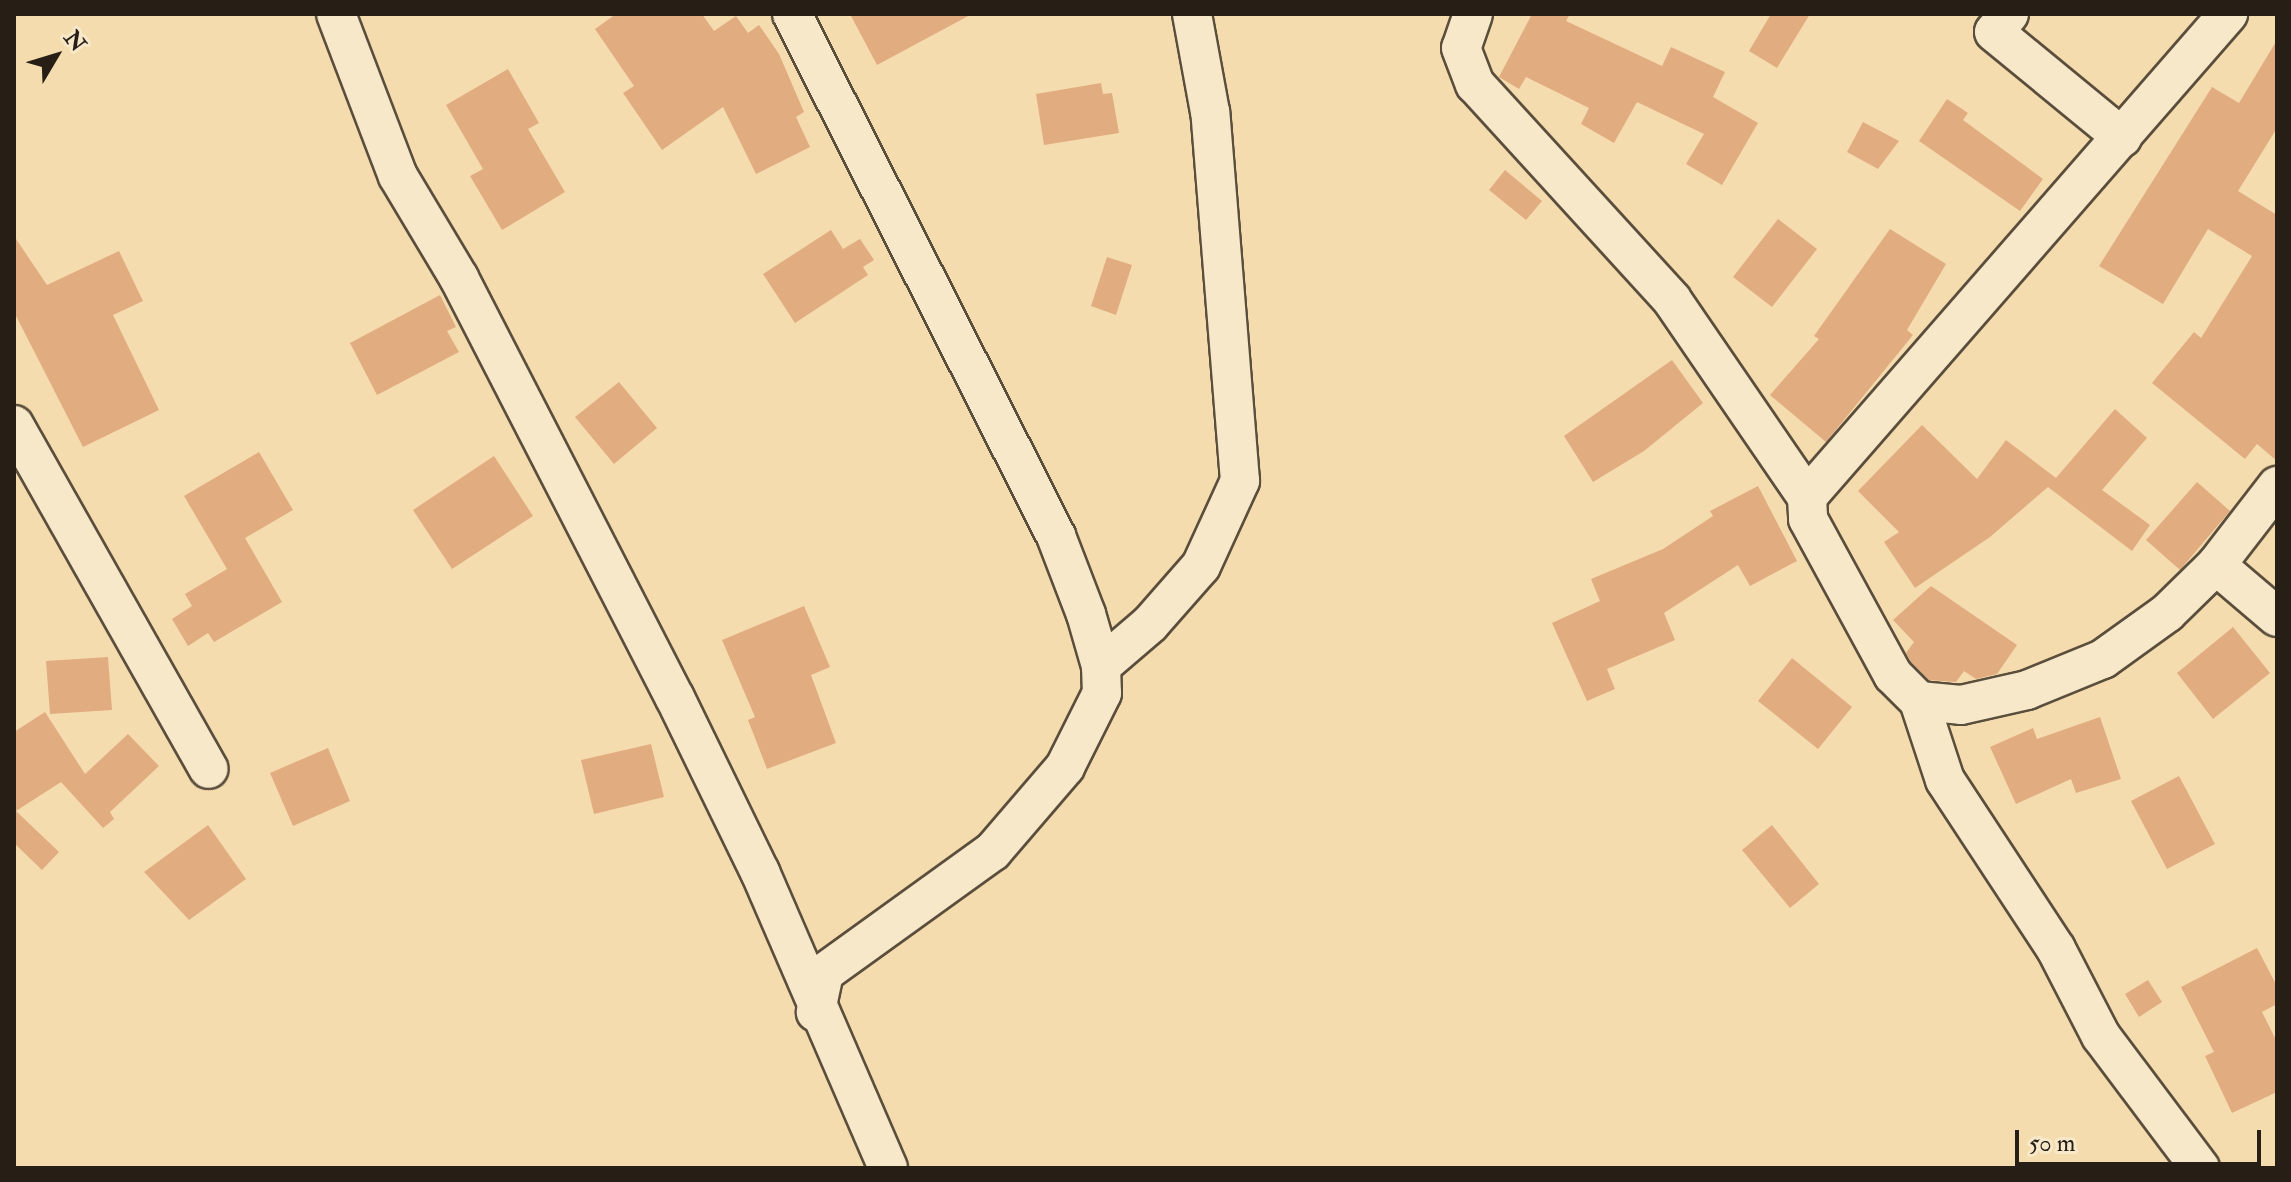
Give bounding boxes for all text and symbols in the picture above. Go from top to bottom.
north arrow [16,16,96,96]
text: N [58,25,92,58]
scale bar [2019,1114,2265,1164]
text: 50 m [2029,1128,2075,1159]

